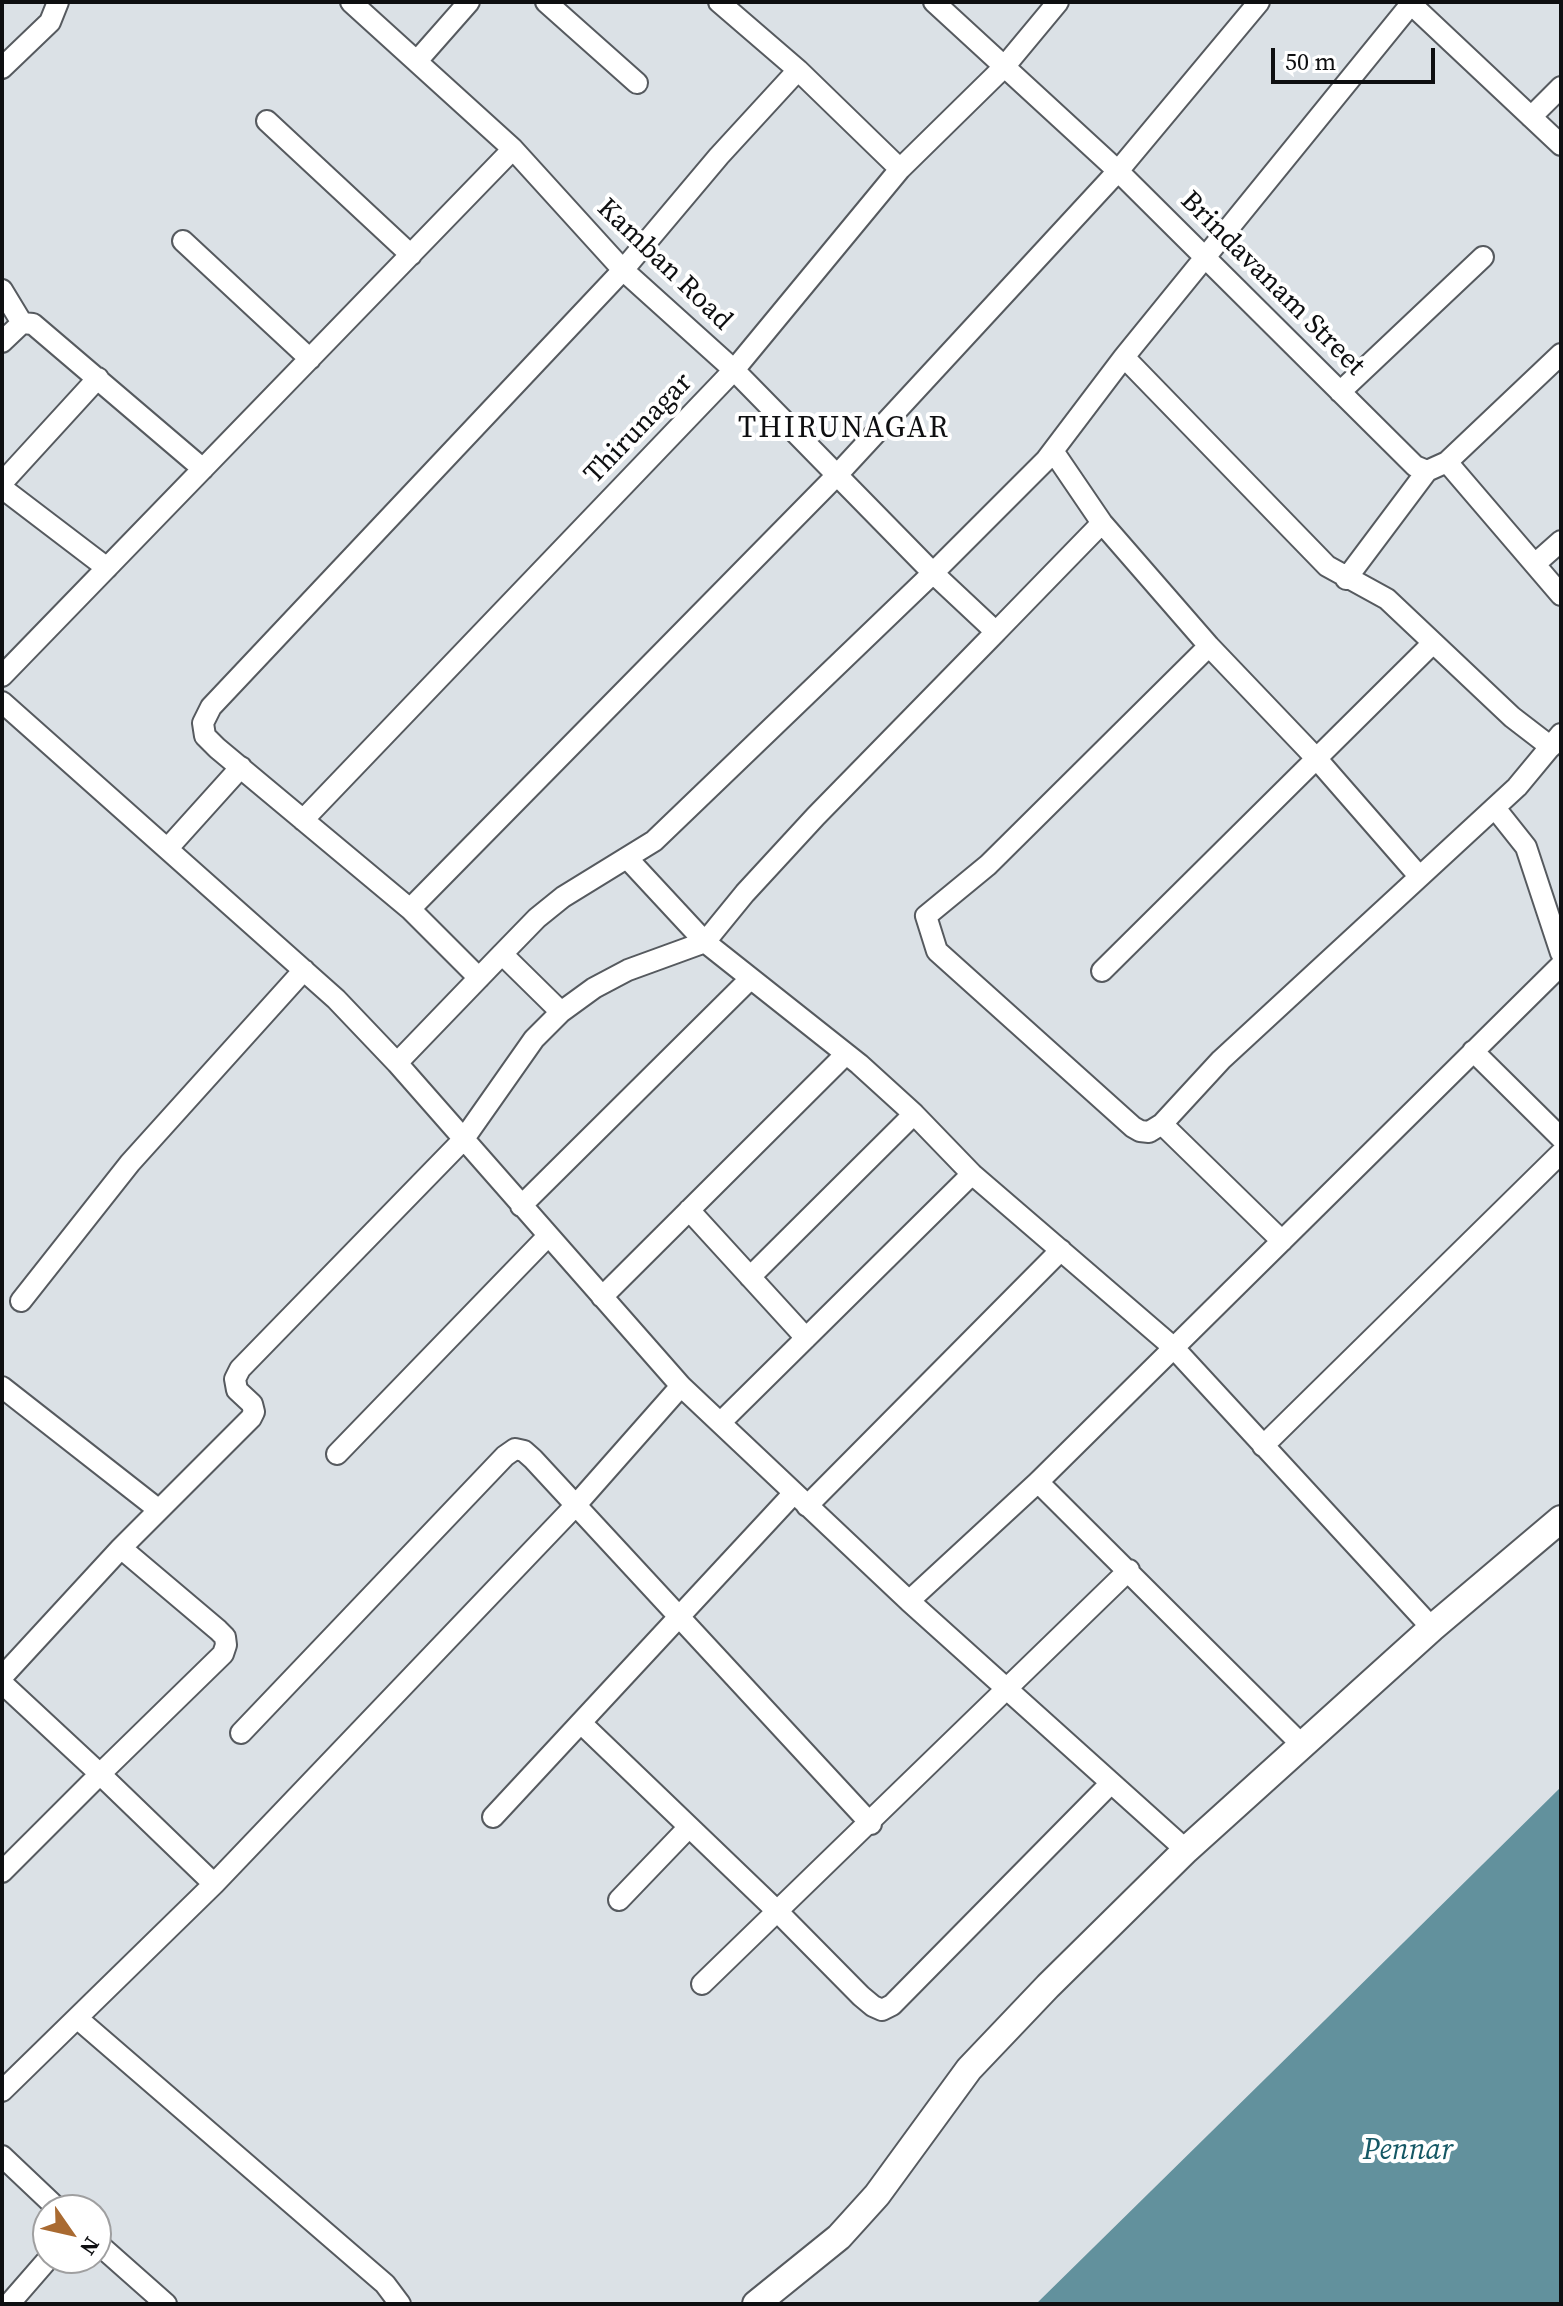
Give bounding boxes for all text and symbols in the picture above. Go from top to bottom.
scale bar [1275,32,1439,82]
text: 50 m [1285,45,1336,78]
street label: Brindavanam Street [1173,185,1371,383]
street label: Kamban Road [589,192,739,338]
street label: Thirunagar [578,367,700,491]
district label: THIRUNAGAR [738,411,950,447]
water label: Pennar [1363,2133,1453,2169]
north arrow [32,2194,112,2274]
text: N [73,2231,107,2261]

